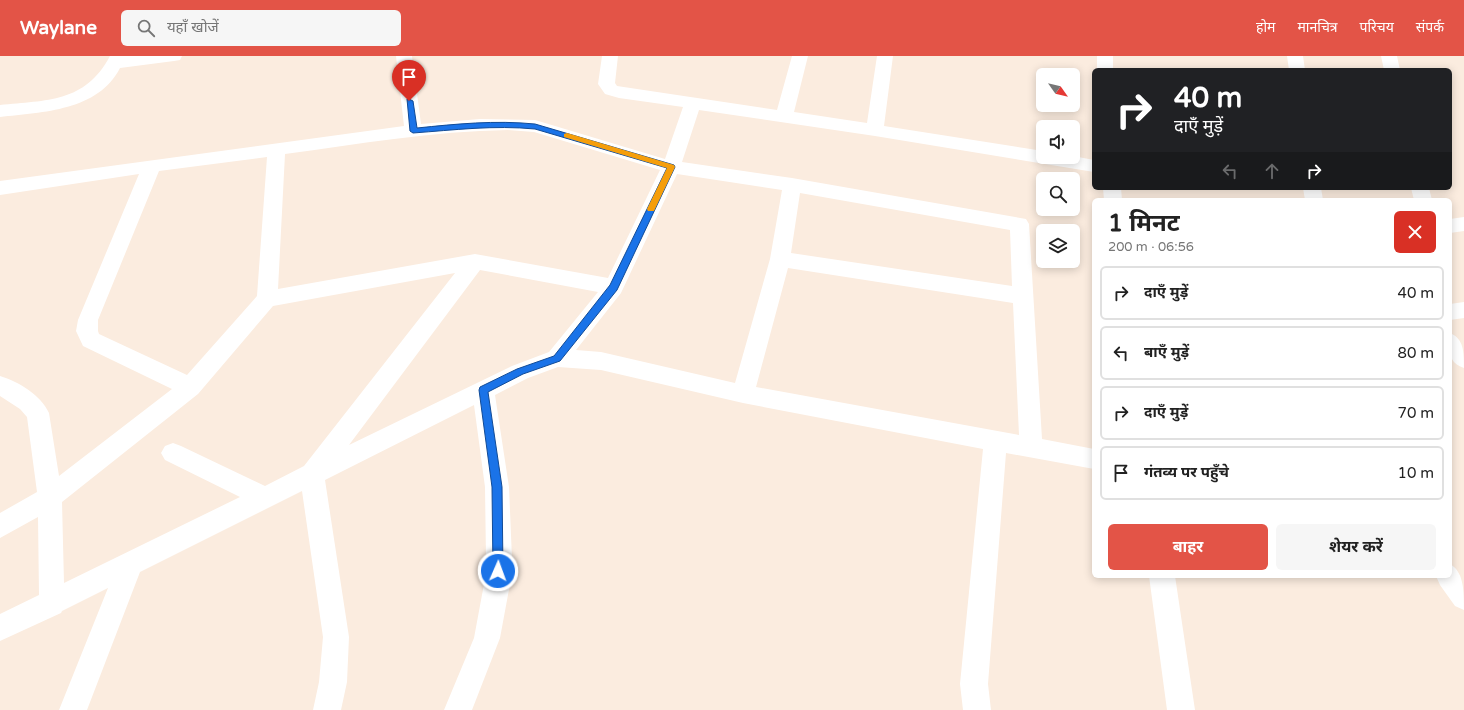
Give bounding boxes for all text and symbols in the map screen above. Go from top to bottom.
search box [121,10,401,46]
text: Waylane [20,17,97,39]
icon: search [135,17,157,39]
text: यहाँ खोजें [167,18,219,36]
text: होम [1256,19,1275,36]
text: मानचित्र [1297,19,1338,36]
text: परिचय [1360,19,1394,36]
text: संपर्क [1416,19,1444,36]
pin [392,60,426,101]
icon: arrive [398,66,420,88]
north arrow [1036,68,1080,112]
map controls [1036,68,1080,268]
text: 40 m [1174,81,1242,115]
icon: right [1108,84,1160,136]
text: दाएँ मुड़ें [1174,115,1223,137]
button: sound [1036,120,1080,164]
icon: left [1219,160,1241,182]
icon: ahead [1261,160,1283,182]
icon: right [1303,160,1325,182]
button: search [1036,172,1080,216]
text: 1 मिनट [1108,209,1180,238]
button: close [1394,211,1436,253]
button: layers [1036,224,1080,268]
text: 200 m · 06:56 [1108,239,1194,255]
icon: right [1110,282,1132,304]
text: दाएँ मुड़ें [1144,283,1188,301]
text: 40 m [1397,284,1434,302]
icon: left [1110,342,1132,364]
text: बाएँ मुड़ें [1144,343,1189,361]
text: 80 m [1397,344,1434,362]
icon: right [1110,402,1132,424]
text: दाएँ मुड़ें [1144,403,1188,421]
text: 70 m [1397,404,1434,422]
icon: arrive [1110,462,1132,484]
text: गंतव्य पर पहुँचे [1144,463,1229,481]
text: 10 m [1397,464,1434,482]
button: बाहर [1108,524,1268,570]
button: शेयर करें [1276,524,1436,570]
position arrow [477,550,519,592]

